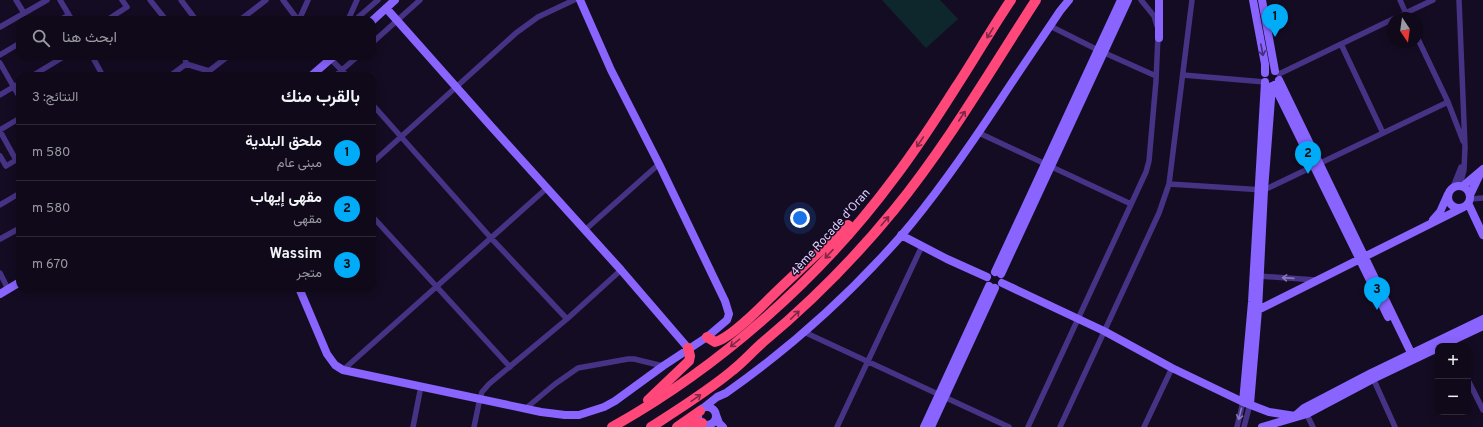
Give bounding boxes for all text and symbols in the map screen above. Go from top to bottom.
pin: 1 [1262,4,1288,37]
north arrow [1387,12,1423,48]
search box [16,16,376,60]
icon: search [30,27,52,49]
one-way arrow [986,27,994,38]
text: ابحث هنا [62,29,117,48]
one-way arrow [1258,43,1266,56]
text: بالقرب منك [281,87,360,109]
text: النتائج: 3 [32,90,78,106]
one-way arrow [958,111,966,122]
text: ملحق البلدية [245,133,322,152]
one-way arrow [916,136,924,147]
pin: 2 [1295,141,1321,174]
text: 580 m [32,145,70,161]
text: 1 [344,145,350,161]
text: مبنى عام [277,156,322,172]
street label: 4ème Rocade d'Oran [787,186,874,280]
text: مقهى إيهاب [250,189,322,208]
text: 580 m [32,201,70,217]
text: 2 [343,201,351,217]
your location [790,208,810,228]
text: مقهى [293,212,322,228]
one-way arrow [881,215,890,226]
text: Wassim [269,245,322,264]
one-way arrow [825,249,834,259]
text: 670 m [32,257,68,273]
text: 3 [343,257,351,273]
text: متجر [297,266,322,282]
one-way arrow [1282,275,1295,282]
pin: 3 [1364,277,1390,310]
one-way arrow [790,311,800,320]
one-way arrow [729,339,740,347]
map controls [1435,343,1471,415]
button: + [1435,343,1471,379]
button: − [1435,379,1471,415]
one-way arrow [690,394,701,402]
one-way arrow [1236,408,1243,421]

